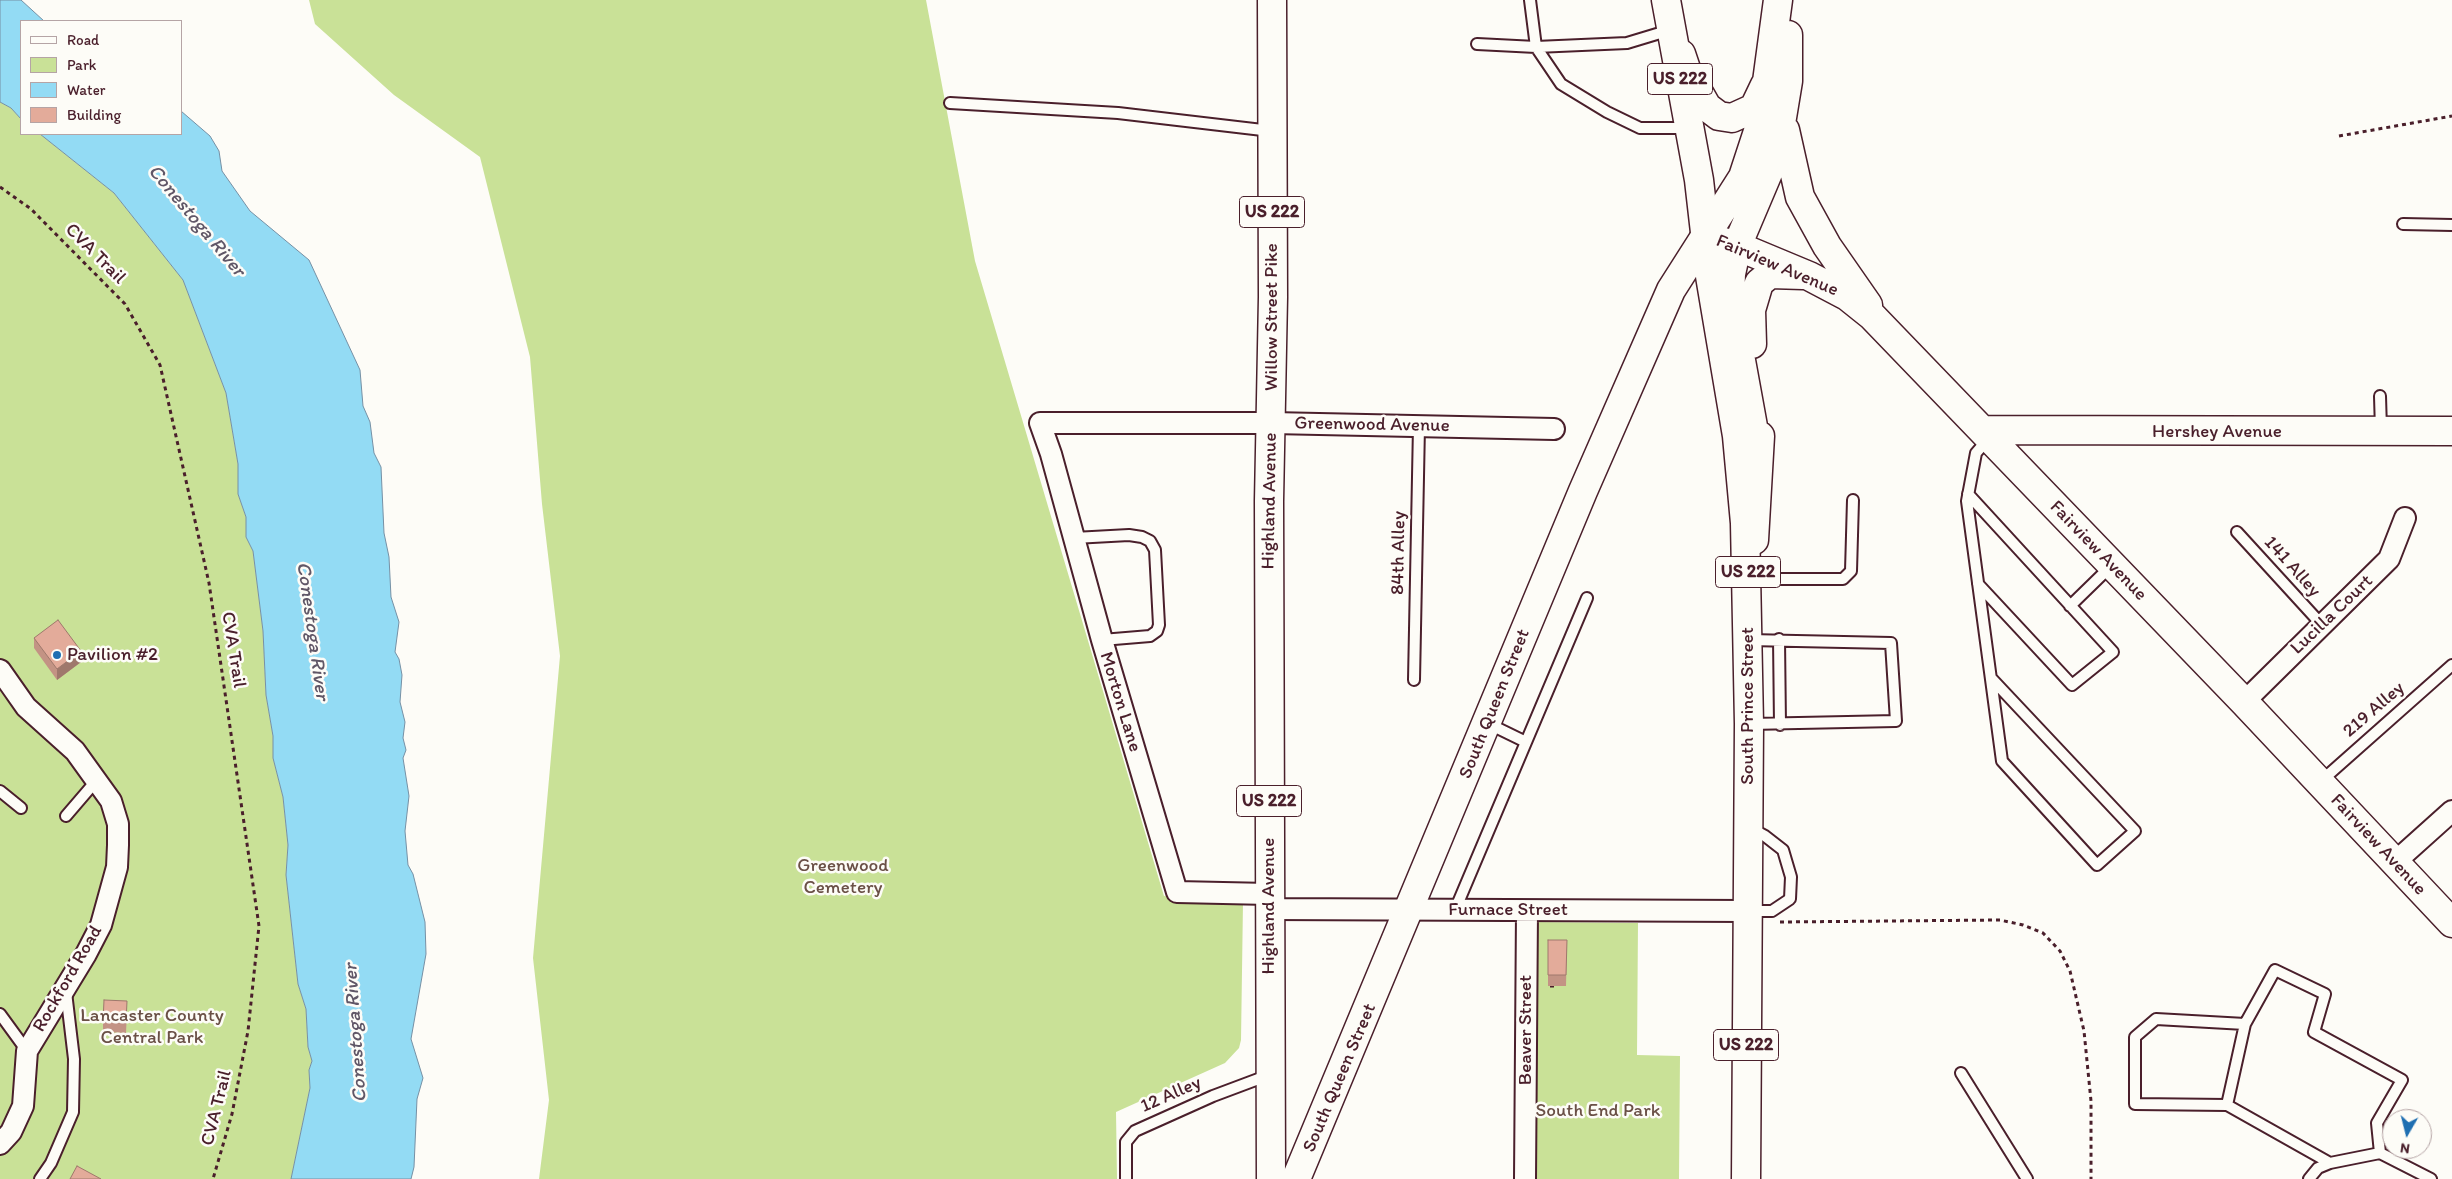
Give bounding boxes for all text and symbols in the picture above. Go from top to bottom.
legend [20,20,182,135]
text: Road [67,31,99,49]
text: Park [67,56,97,74]
road number: US 222 [1648,64,1712,95]
text: Water [67,81,105,99]
text: Building [67,106,121,124]
water label: Conestoga River [142,160,250,282]
road number: US 222 [1240,196,1304,228]
street label: CVA Trail [60,219,130,289]
street label: Fairview Avenue [1712,230,1842,302]
street label: Willow Street Pike [1261,243,1283,391]
street label: Greenwood Avenue [1294,412,1450,438]
street label: Hershey Avenue [2152,421,2282,443]
street label: Highland Avenue [1257,432,1283,570]
street label: Fairview Avenue [2044,496,2152,606]
street label: 84th Alley [1387,511,1411,595]
street label: 141 Alley [2259,532,2325,602]
road number: US 222 [1716,556,1780,588]
water label: Conestoga River [290,560,334,702]
street label: Lucilla Court [2286,570,2378,660]
street label: CVA Trail [216,610,250,690]
street label: South Queen Street [1455,626,1535,782]
street label: South Prince Street [1737,627,1759,785]
place label: Pavilion #2 [67,644,158,666]
marker: Pavilion #2 [51,649,63,661]
street label: Morton Lane [1094,649,1146,755]
street label: 219 Alley [2339,677,2409,743]
road number: US 222 [1236,786,1302,816]
street label: Fairview Avenue [2325,789,2431,901]
street label: Highland Avenue [1258,838,1280,974]
park label: Greenwood Cemetery [797,855,889,899]
street label: Furnace Street [1448,899,1568,921]
street label: Rockford Road [28,922,108,1036]
water label: Conestoga River [339,963,373,1103]
street label: Beaver Street [1515,975,1537,1085]
street label: South Queen Street [1298,1000,1382,1156]
park label: Lancaster County Central Park [80,1005,224,1049]
road number: US 222 [1714,1030,1778,1060]
street label: CVA Trail [197,1068,237,1148]
street label: 12 Alley [1137,1072,1205,1118]
park label: South End Park [1536,1100,1660,1122]
north arrow [2382,1109,2432,1159]
text: N [2399,1139,2411,1157]

